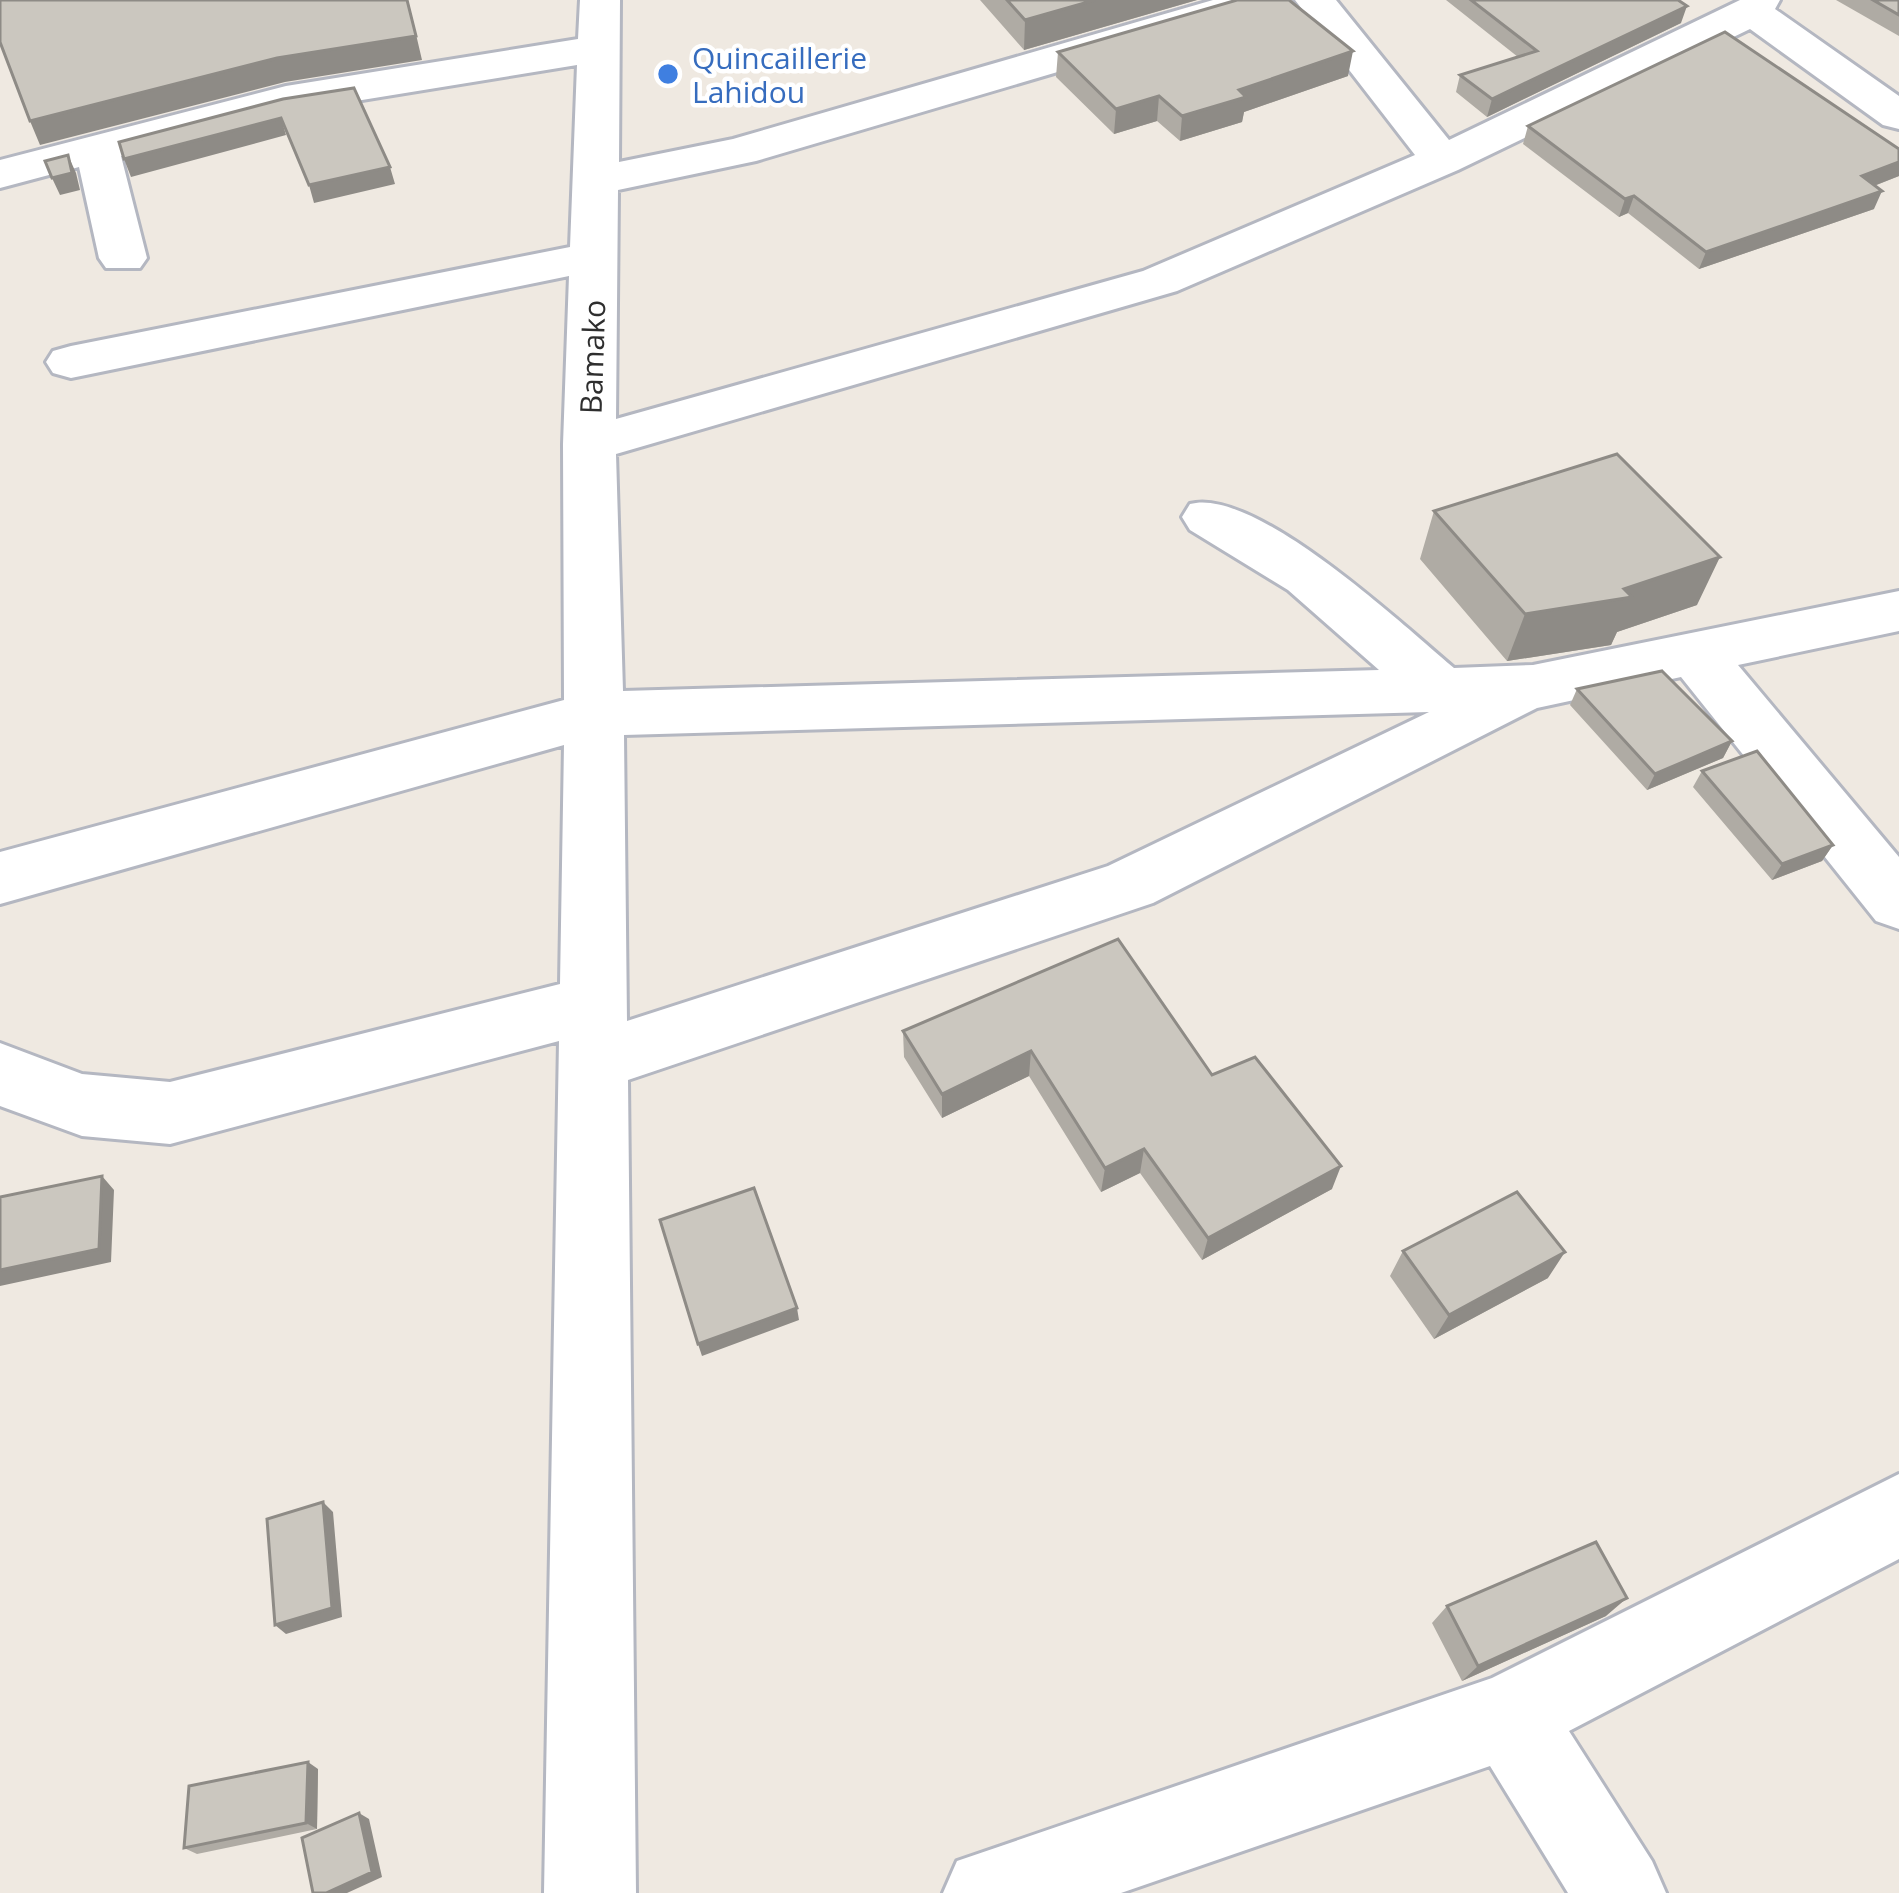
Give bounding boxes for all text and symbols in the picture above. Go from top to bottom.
place label: Quincaillerie Lahidou [692,37,867,112]
marker: Quincaillerie Lahidou [655,61,681,87]
street label: Bamako [570,299,614,415]

